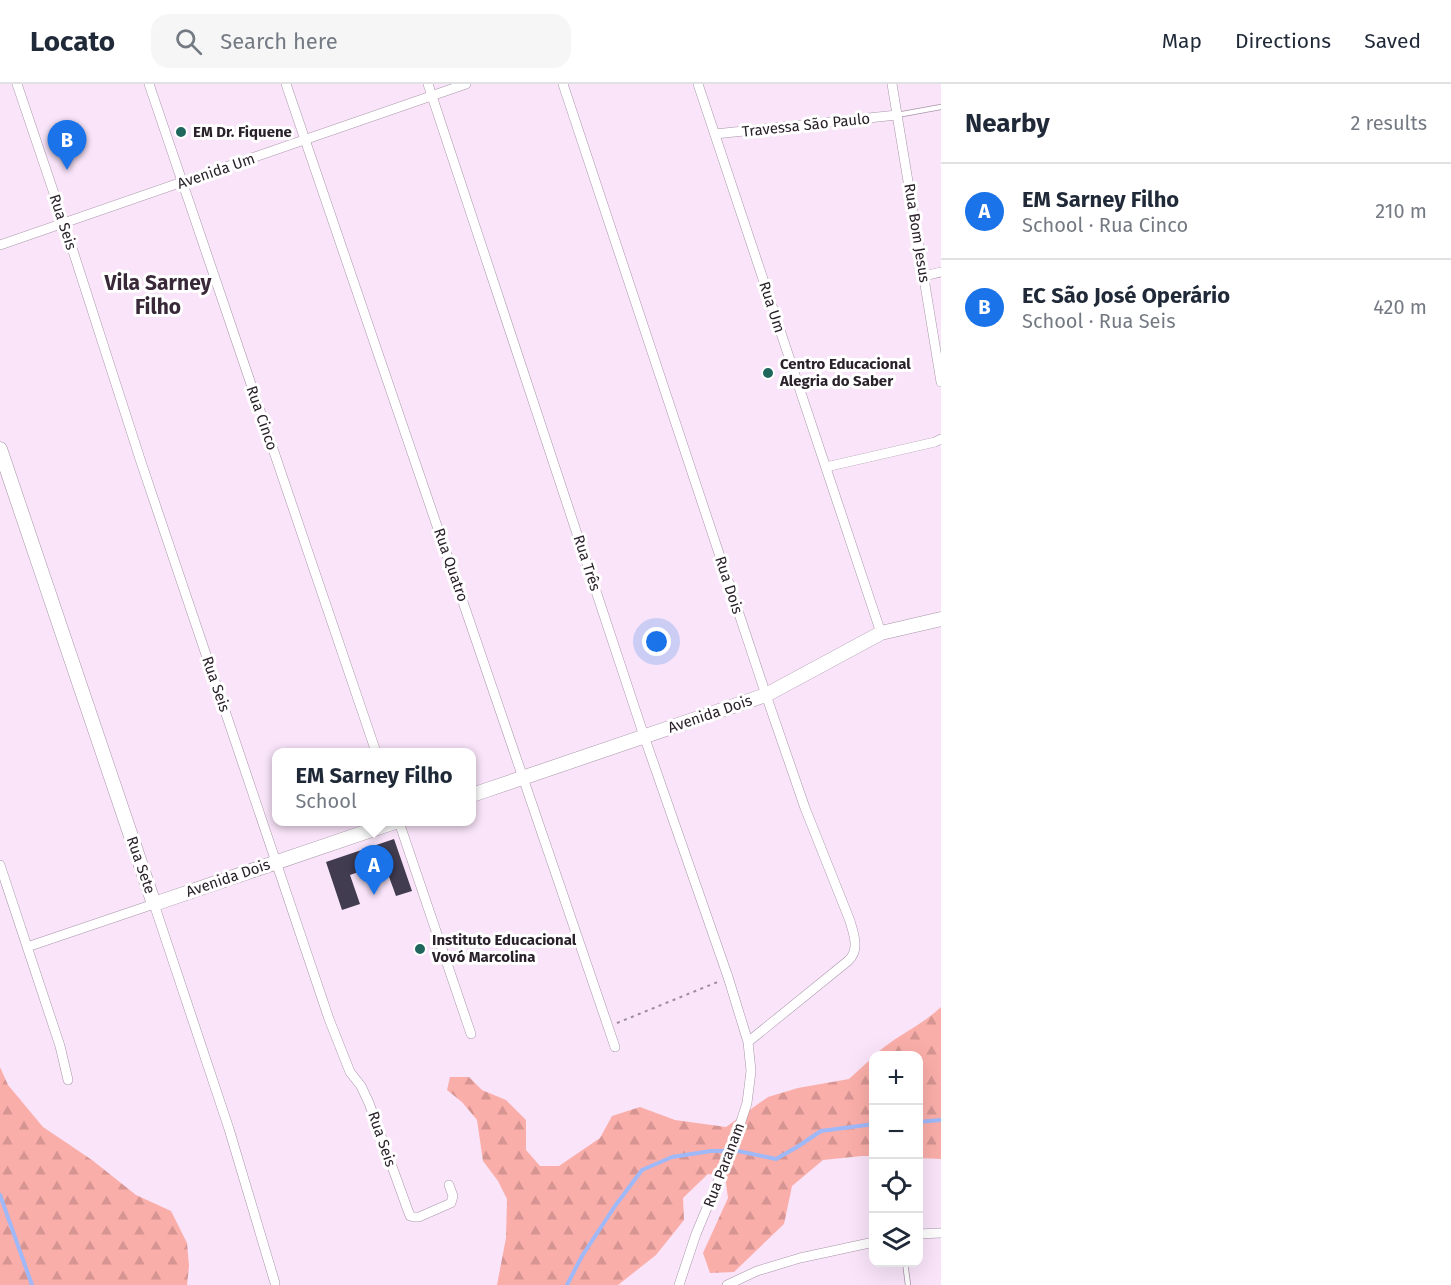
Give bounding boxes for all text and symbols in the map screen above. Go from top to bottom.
search box [151,14,571,68]
text: Locato [30,25,115,58]
icon: search [172,25,205,58]
text: Search here [220,28,338,55]
text: Map [1162,28,1202,54]
text: Directions [1235,28,1331,54]
text: Saved [1364,28,1421,54]
text: Nearby [965,108,1050,139]
street label: Travessa São Paulo [741,109,871,141]
text: 2 results [1350,111,1427,135]
pin: B [48,120,86,170]
place label: EM Dr. Fiquene [193,123,292,141]
marker: EM Dr. Fiquene [174,125,188,139]
street label: Avenida Um [175,149,257,193]
street label: Rua Bom Jesus [900,182,934,284]
text: EM Sarney Filho [1022,186,1179,213]
street label: Rua Seis [46,192,80,252]
text: A [979,199,990,223]
text: 210 m [1375,199,1427,223]
text: School · Rua Cinco [1022,213,1188,237]
district label: Vila Sarney Filho [104,270,212,320]
street label: Rua Um [755,279,789,335]
text: EC São José Operário [1022,282,1230,309]
text: B [978,295,991,319]
text: 420 m [1373,295,1427,319]
text: School · Rua Seis [1022,309,1176,333]
place label: Centro Educacional Alegria do Saber [779,355,911,390]
marker: Centro Educacional Alegria do Saber [761,366,775,380]
street label: Rua Cinco [243,383,281,453]
street label: Rua Quatro [430,526,472,604]
street label: Rua Três [570,533,604,593]
street label: Rua Dois [711,554,747,616]
your location [642,627,671,656]
street label: Rua Seis [198,654,234,714]
street label: Avenida Dois [666,691,754,737]
popup [272,748,476,826]
text: EM Sarney Filho [295,762,453,789]
text: School [295,789,357,813]
street label: Rua Sete [123,834,159,896]
pin: A [354,846,394,895]
street label: Avenida Dois [184,855,272,901]
place label: Instituto Educacional Vovó Marcolina [431,931,577,966]
marker: Instituto Educacional Vovó Marcolina [413,942,427,956]
map controls [869,1051,923,1267]
button: + [869,1051,923,1105]
button: − [869,1105,923,1159]
street label: Rua Seis [364,1109,400,1169]
street label: Rua Paranam [700,1120,748,1210]
button: locate [869,1159,923,1213]
button: layers [869,1213,923,1267]

